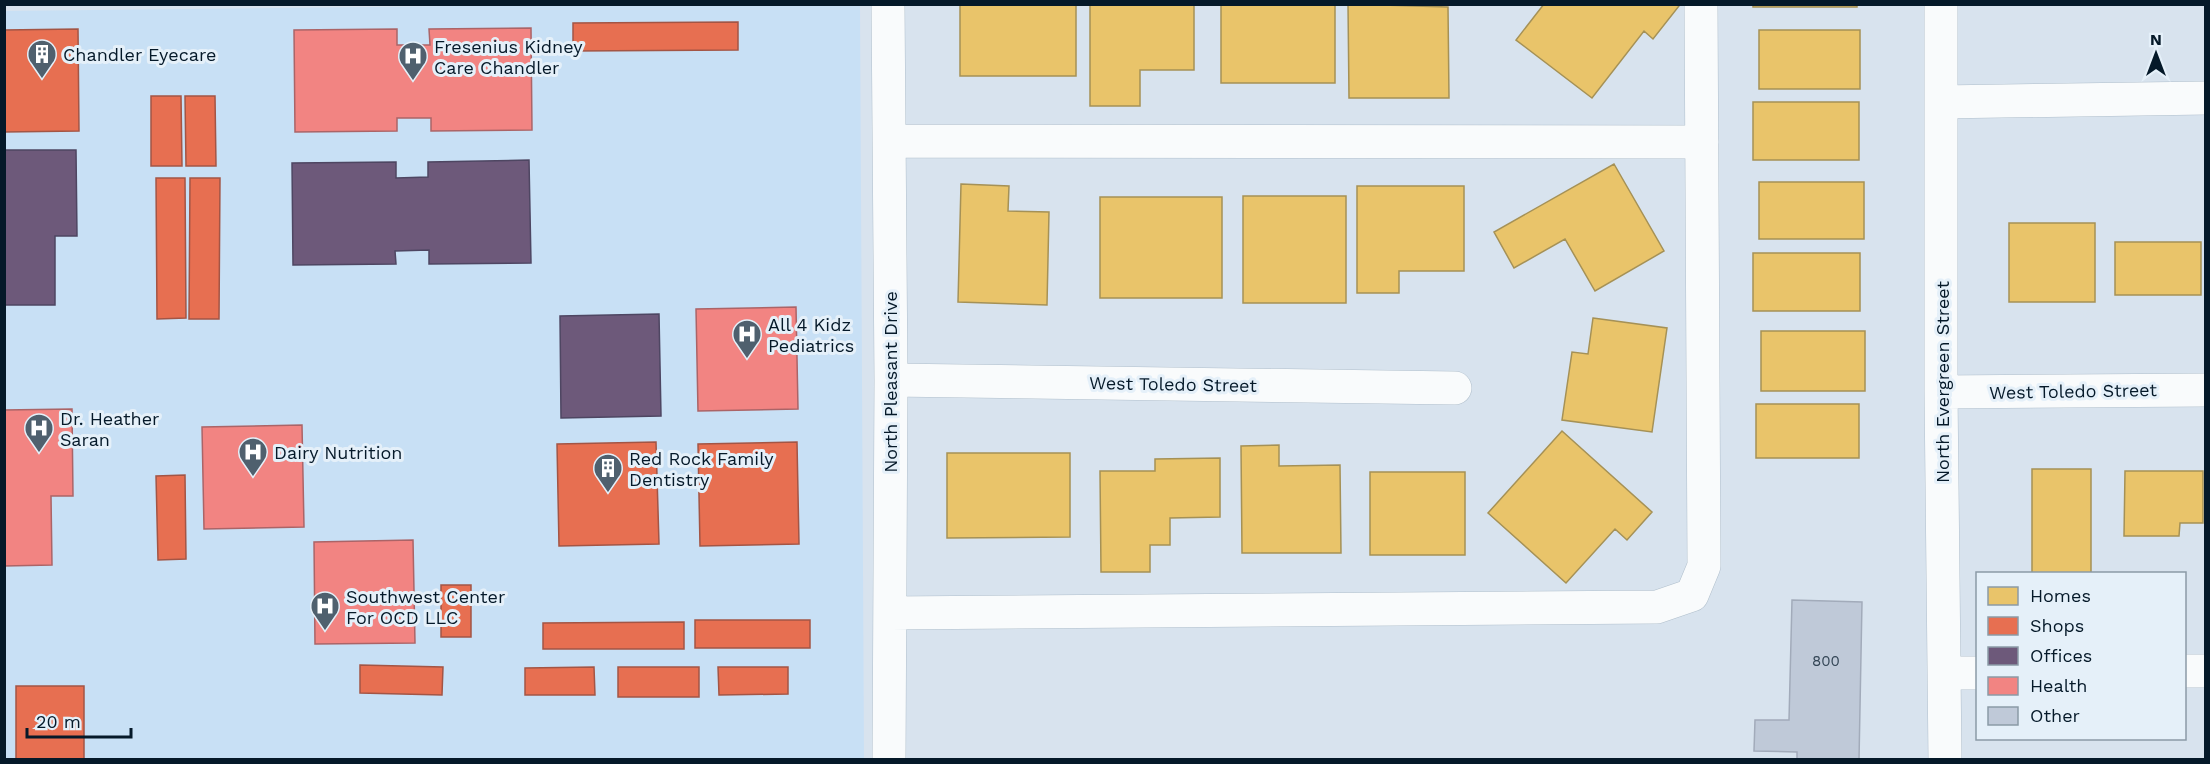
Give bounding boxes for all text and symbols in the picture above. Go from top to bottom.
north arrow [2126,24,2186,84]
text: N [2150,30,2162,49]
place label: Fresenius Kidney Care Chandler [434,36,583,78]
building icon: Chandler Eyecare [26,38,58,80]
hospital icon: Fresenius Kidney Care Chandler [397,40,429,82]
place label: Chandler Eyecare [63,44,216,65]
street label: North Evergreen Street [1932,281,1953,483]
street label: North Pleasant Drive [880,291,901,473]
place label: All 4 Kidz Pediatrics [768,314,854,356]
hospital icon: All 4 Kidz Pediatrics [731,318,763,360]
street label: West Toledo Street [1089,372,1257,396]
street label: West Toledo Street [1989,379,2157,403]
place label: Dr. Heather Saran [60,408,159,450]
hospital icon: Dr. Heather Saran [23,412,55,454]
hospital icon: Dairy Nutrition [237,436,269,478]
place label: Dairy Nutrition [274,442,402,463]
place label: Red Rock Family Dentistry [629,448,774,490]
building icon: Red Rock Family Dentistry [592,452,624,494]
legend [1976,572,2186,740]
text: Homes [2030,585,2091,606]
place label: Southwest Center For OCD LLC [346,586,505,628]
hospital icon: Southwest Center For OCD LLC [309,590,341,632]
text: Shops [2030,615,2084,636]
text: Offices [2030,645,2092,666]
house number: 800 [1812,652,1840,670]
text: Health [2030,675,2087,696]
scale bar [27,701,130,739]
text: Other [2030,705,2080,726]
text: 20 m [36,711,81,732]

